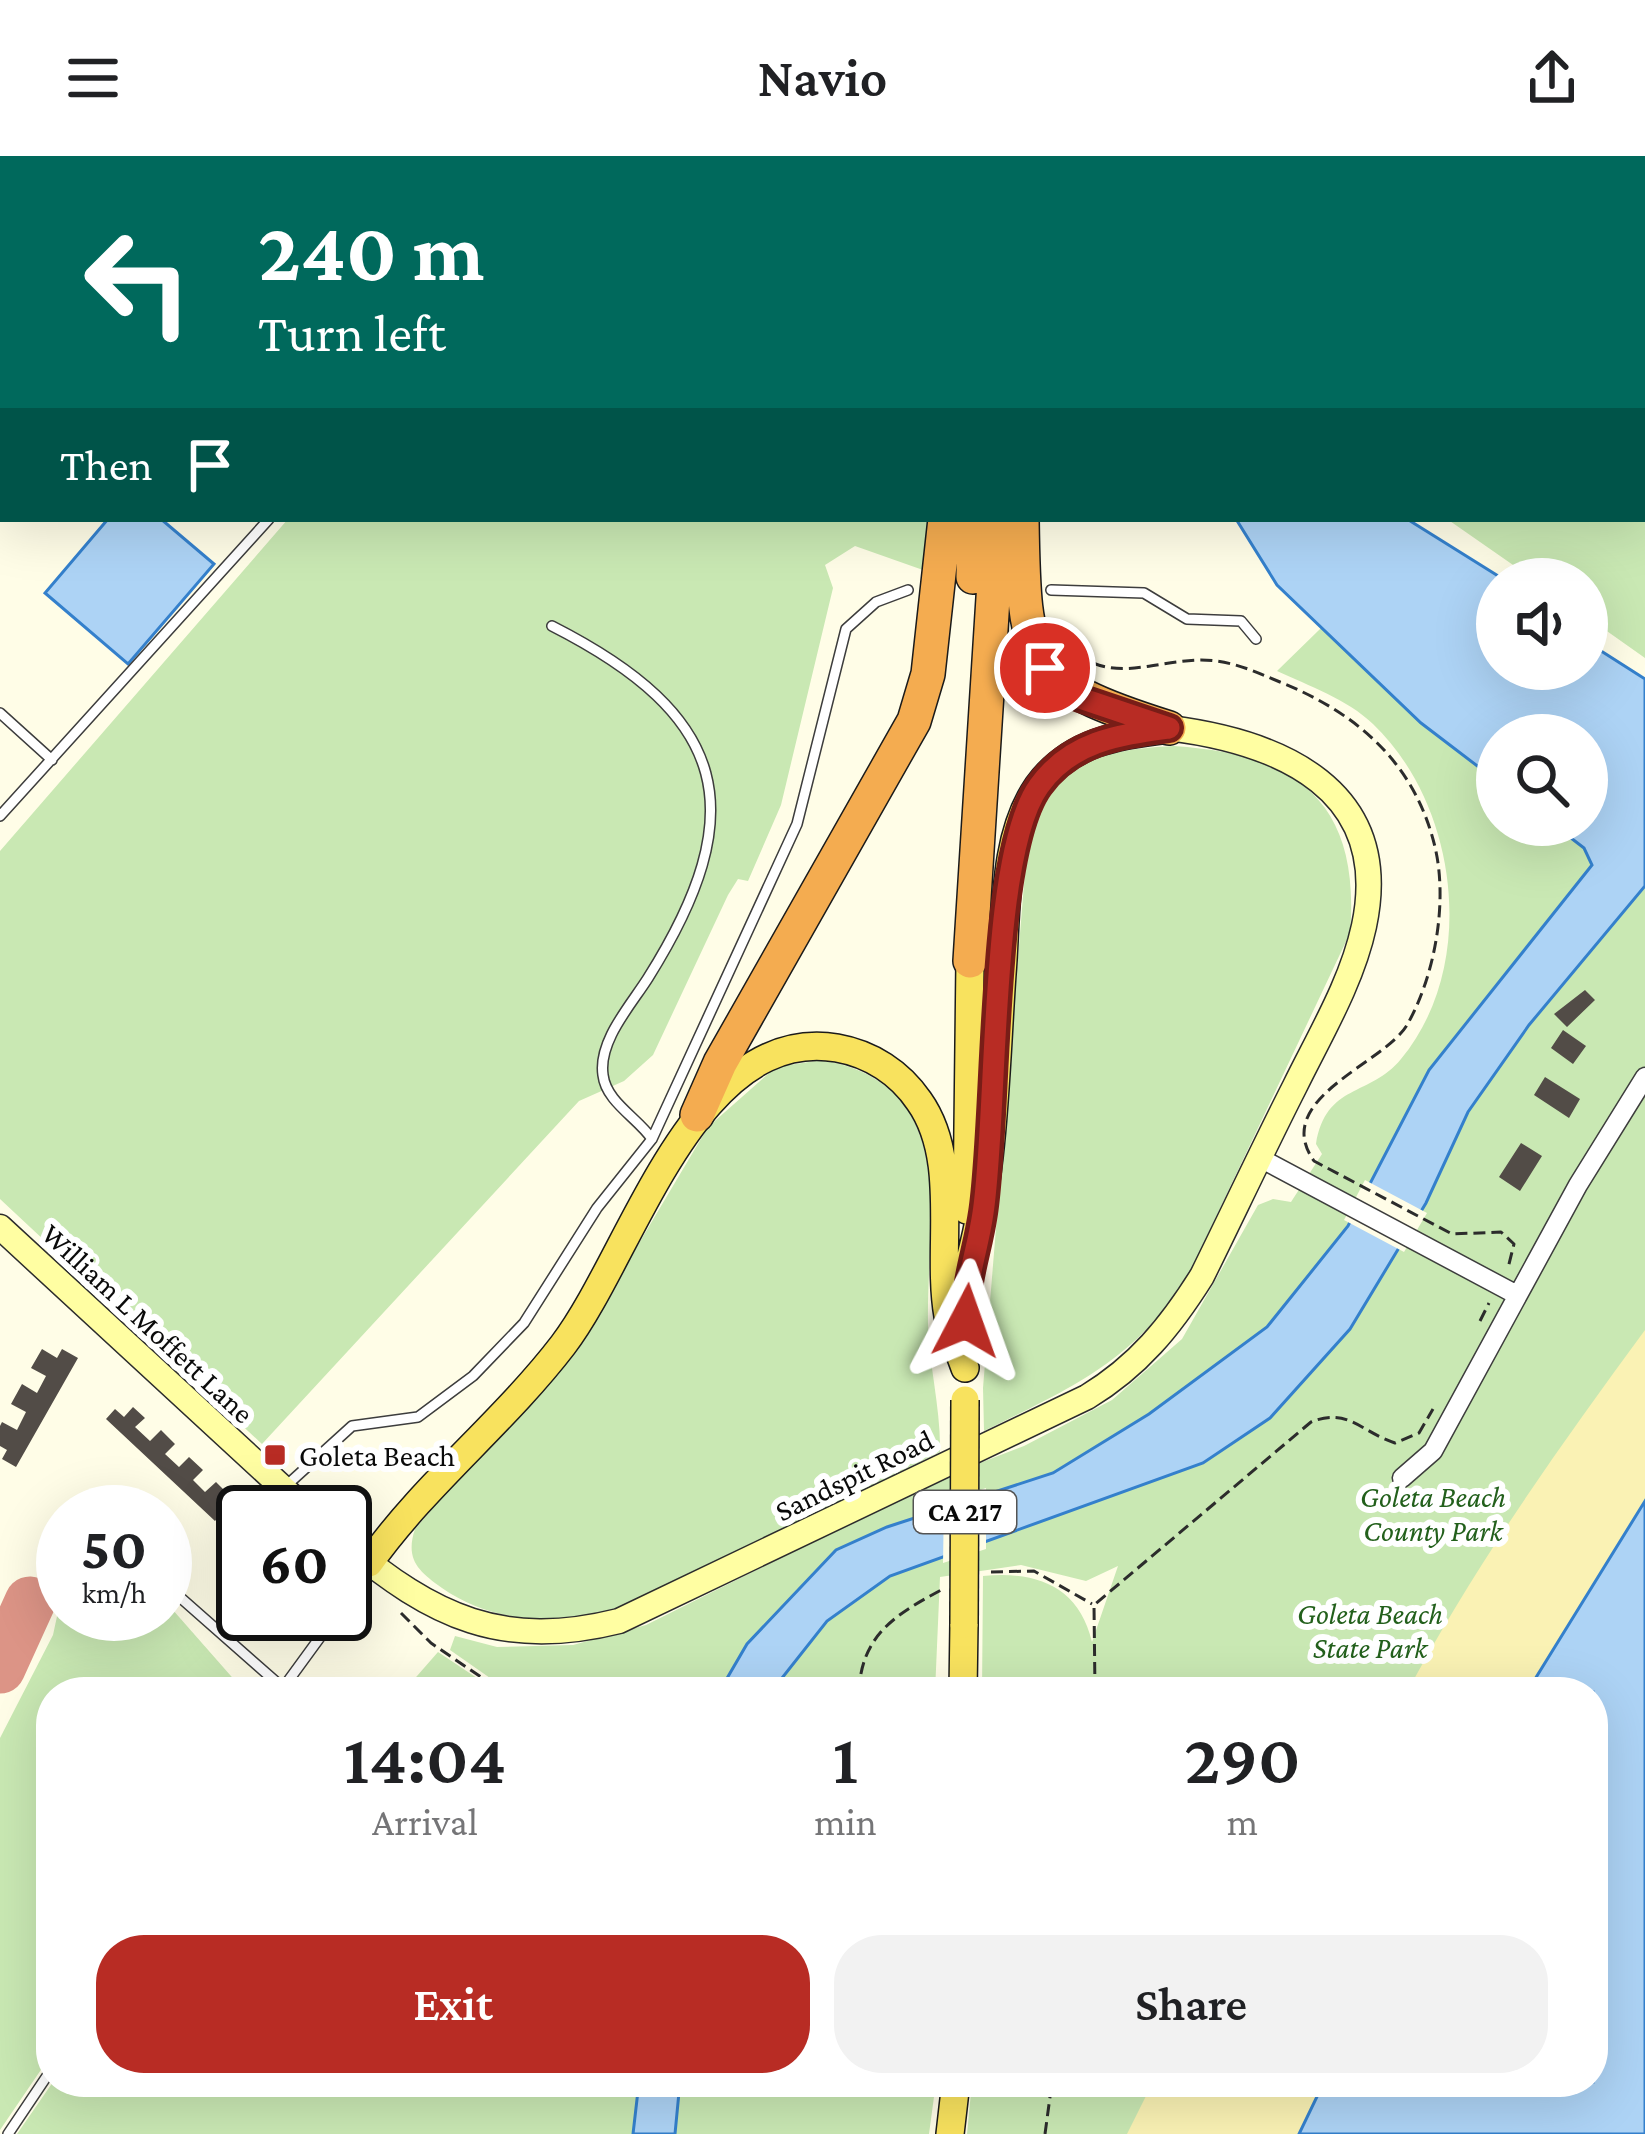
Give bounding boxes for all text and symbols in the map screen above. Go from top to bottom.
icon: menu [60,45,126,111]
icon: share [1519,45,1585,111]
text: Navio [758,48,887,108]
icon: left [60,204,216,360]
text: 240 m [258,205,484,298]
text: Turn left [258,303,446,363]
icon: arrive [177,432,243,498]
text: Then [60,440,153,490]
map controls [1476,558,1608,846]
button: sound [1476,558,1608,690]
pin [994,617,1096,719]
icon: arrive [1012,635,1078,701]
button: search [1476,714,1608,846]
street label: William L Moffett Lane [35,1216,261,1430]
position arrow [903,1258,1029,1384]
street label: Sandspit Road [770,1422,939,1528]
place label: Goleta Beach [299,1439,455,1472]
marker: Goleta Beach [262,1442,288,1468]
park label: Goleta Beach County Park [1360,1480,1506,1548]
speed limit sign: 60 [216,1485,372,1641]
road number: CA 217 [914,1491,1016,1533]
text: 50 [81,1514,147,1581]
text: km/h [82,1576,146,1609]
park label: Goleta Beach State Park [1297,1597,1443,1664]
text: 14:04 [344,1718,507,1798]
text: 1 [833,1718,858,1798]
text: 290 [1184,1718,1300,1798]
text: Arrival [372,1800,478,1843]
text: min [814,1800,877,1843]
text: m [1227,1800,1258,1843]
button: Exit [96,1935,810,2073]
button: Share [834,1935,1548,2073]

